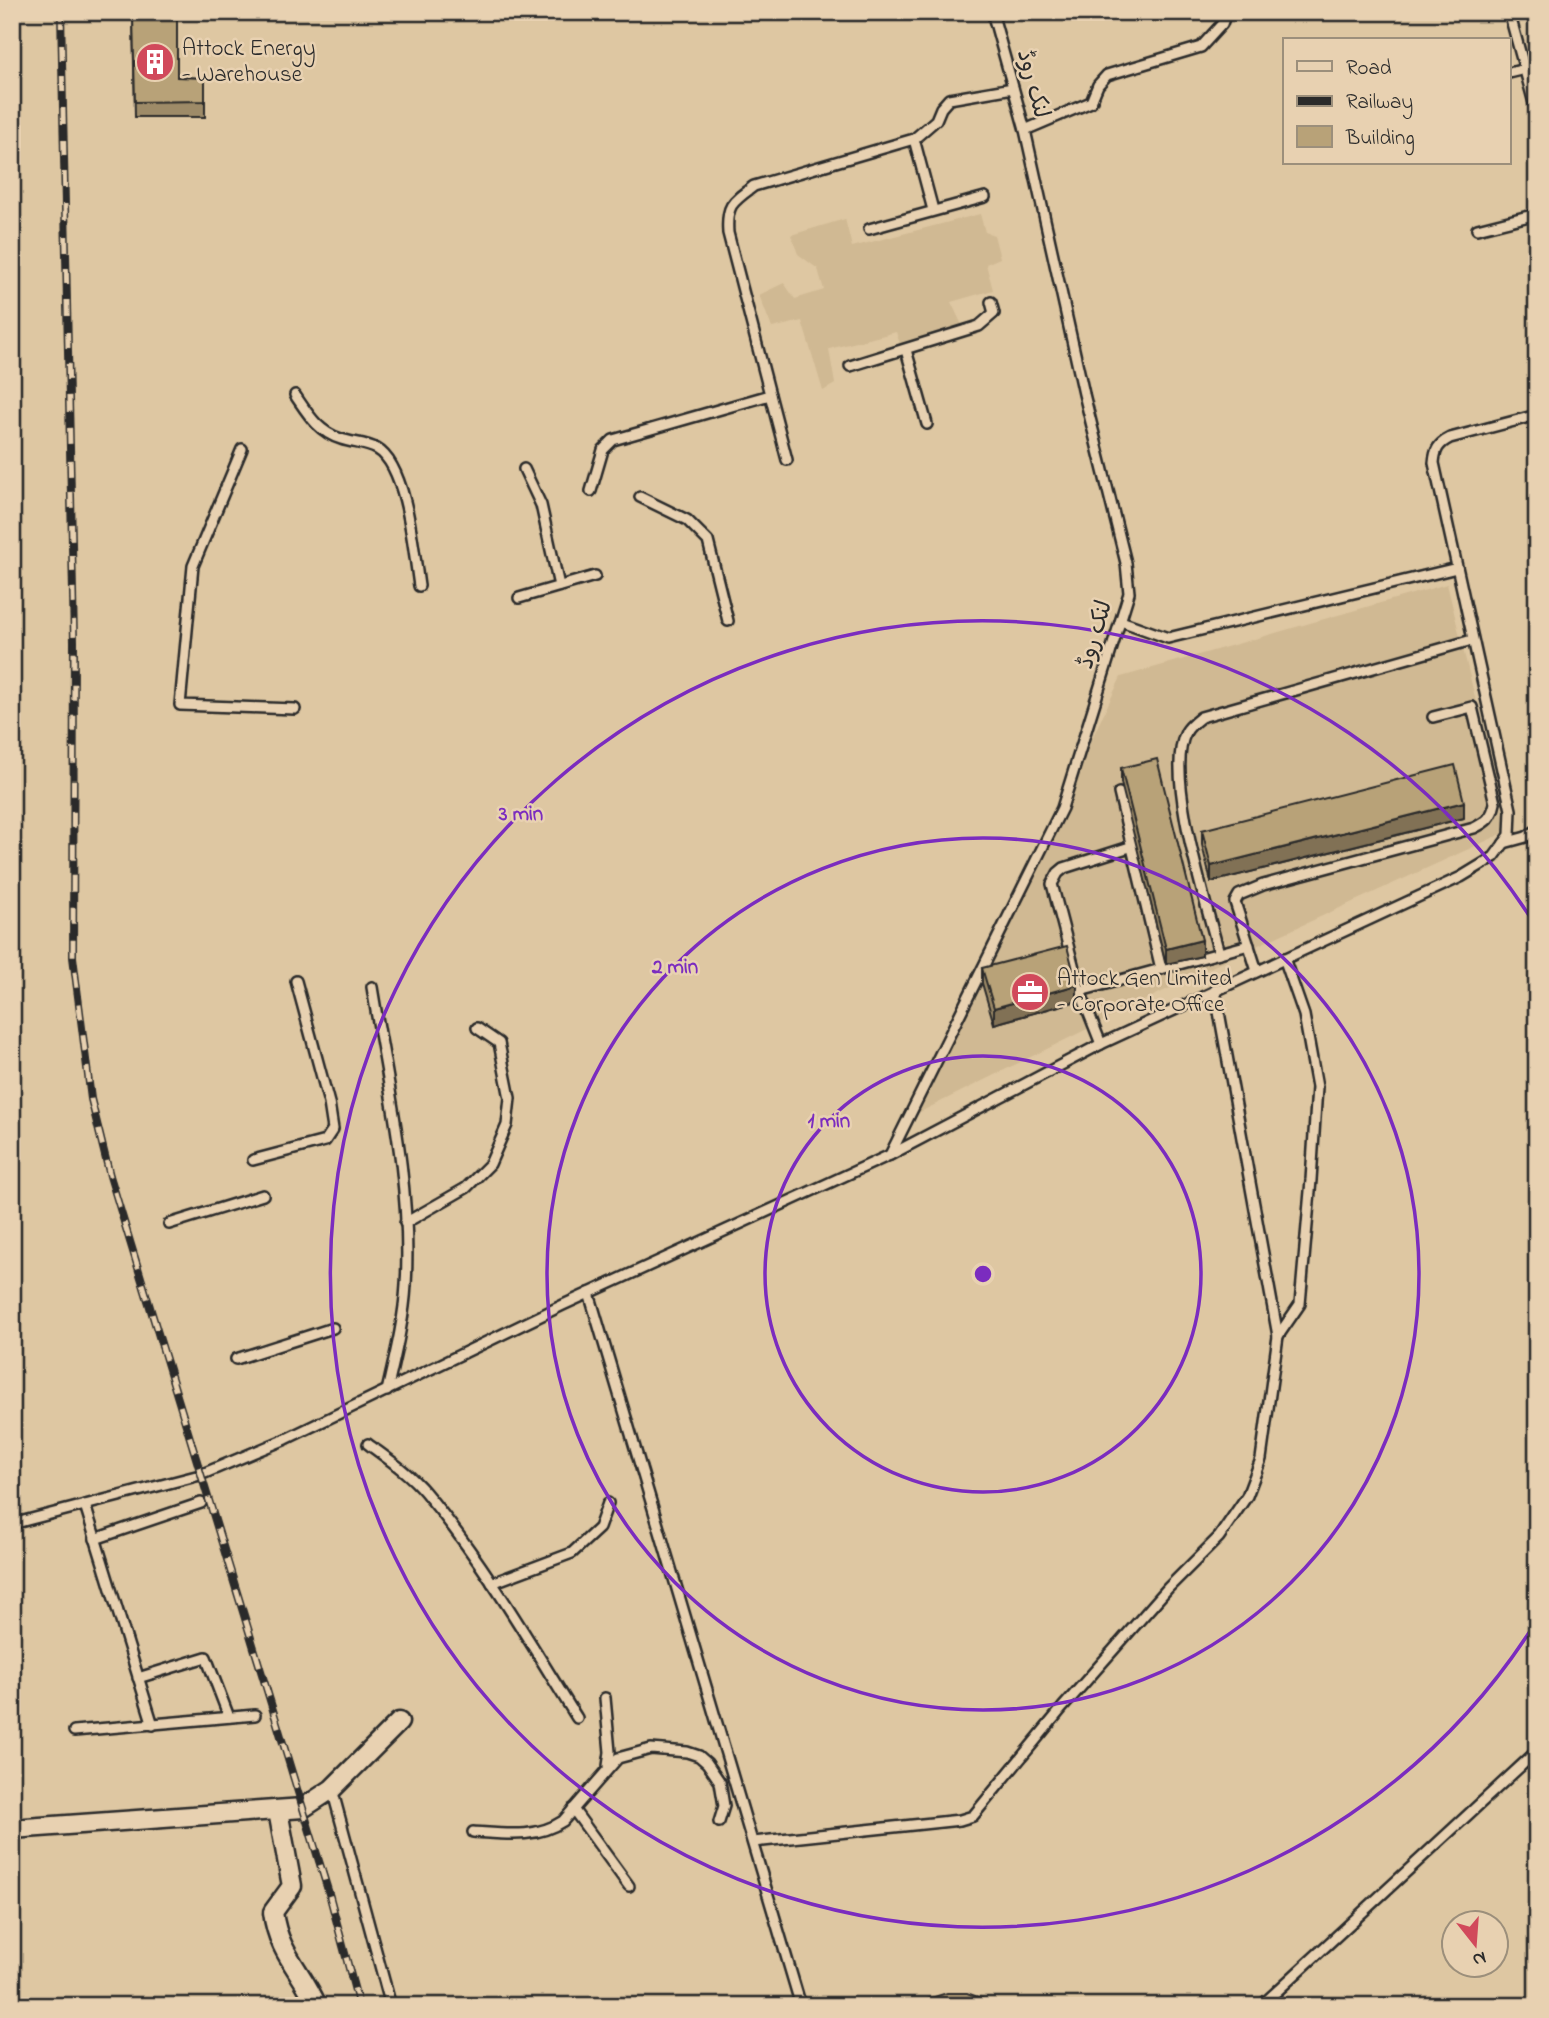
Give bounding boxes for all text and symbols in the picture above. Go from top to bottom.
place label: Attock Energy - Warehouse [182,33,315,92]
legend [1283,38,1510,164]
building icon: Attock Energy - Warehouse [134,41,176,83]
street label: لنک روڈ [1007,46,1057,122]
text: Road [1346,54,1392,84]
text: Railway [1346,88,1413,120]
text: Building [1345,124,1415,156]
street label: لنک روڈ [1070,597,1122,673]
text: 3 min [498,800,543,830]
text: 2 min [651,953,698,983]
place label: Attock Gen Limited - Corporate Office [1057,963,1232,1022]
office icon: Attock Gen Limited - Corporate Office [1009,971,1051,1013]
text: 1 min [808,1107,850,1137]
centre of rings [971,1262,995,1286]
north arrow [1440,1910,1510,1980]
text: N [1469,1943,1489,1973]

